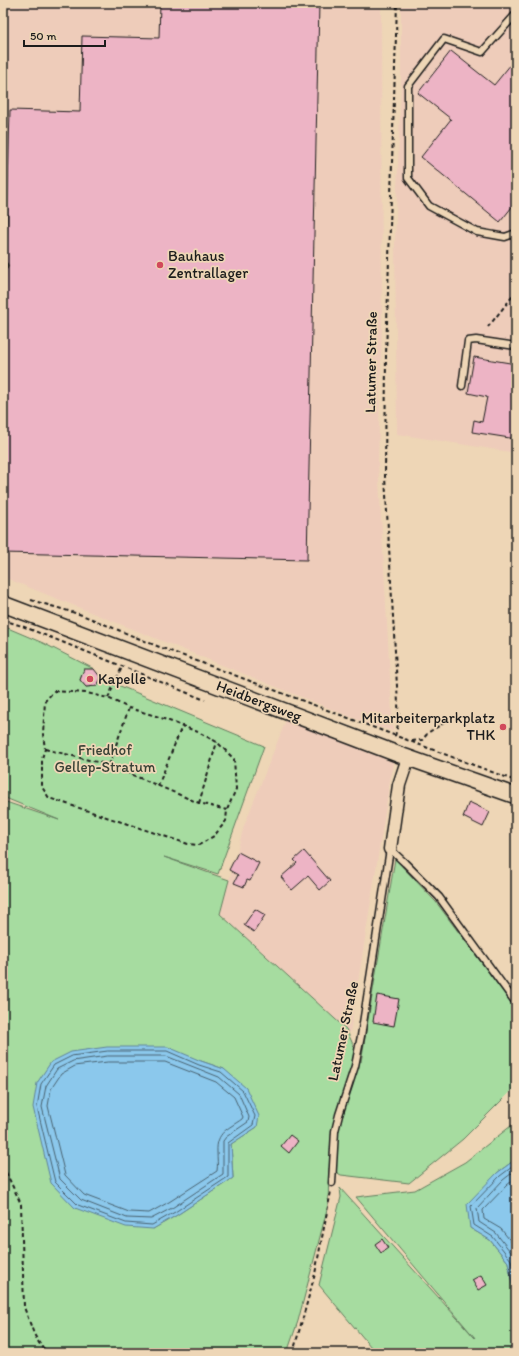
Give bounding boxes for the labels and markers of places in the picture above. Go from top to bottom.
place label: Bauhaus Zentrallager [168,247,248,282]
marker: Bauhaus Zentrallager [155,260,165,270]
place label: Kapelle [98,670,146,688]
marker: Kapelle [85,674,95,684]
place label: Mitarbeiterparkplatz THK [361,709,495,744]
marker: Mitarbeiterparkplatz THK [498,722,508,732]

